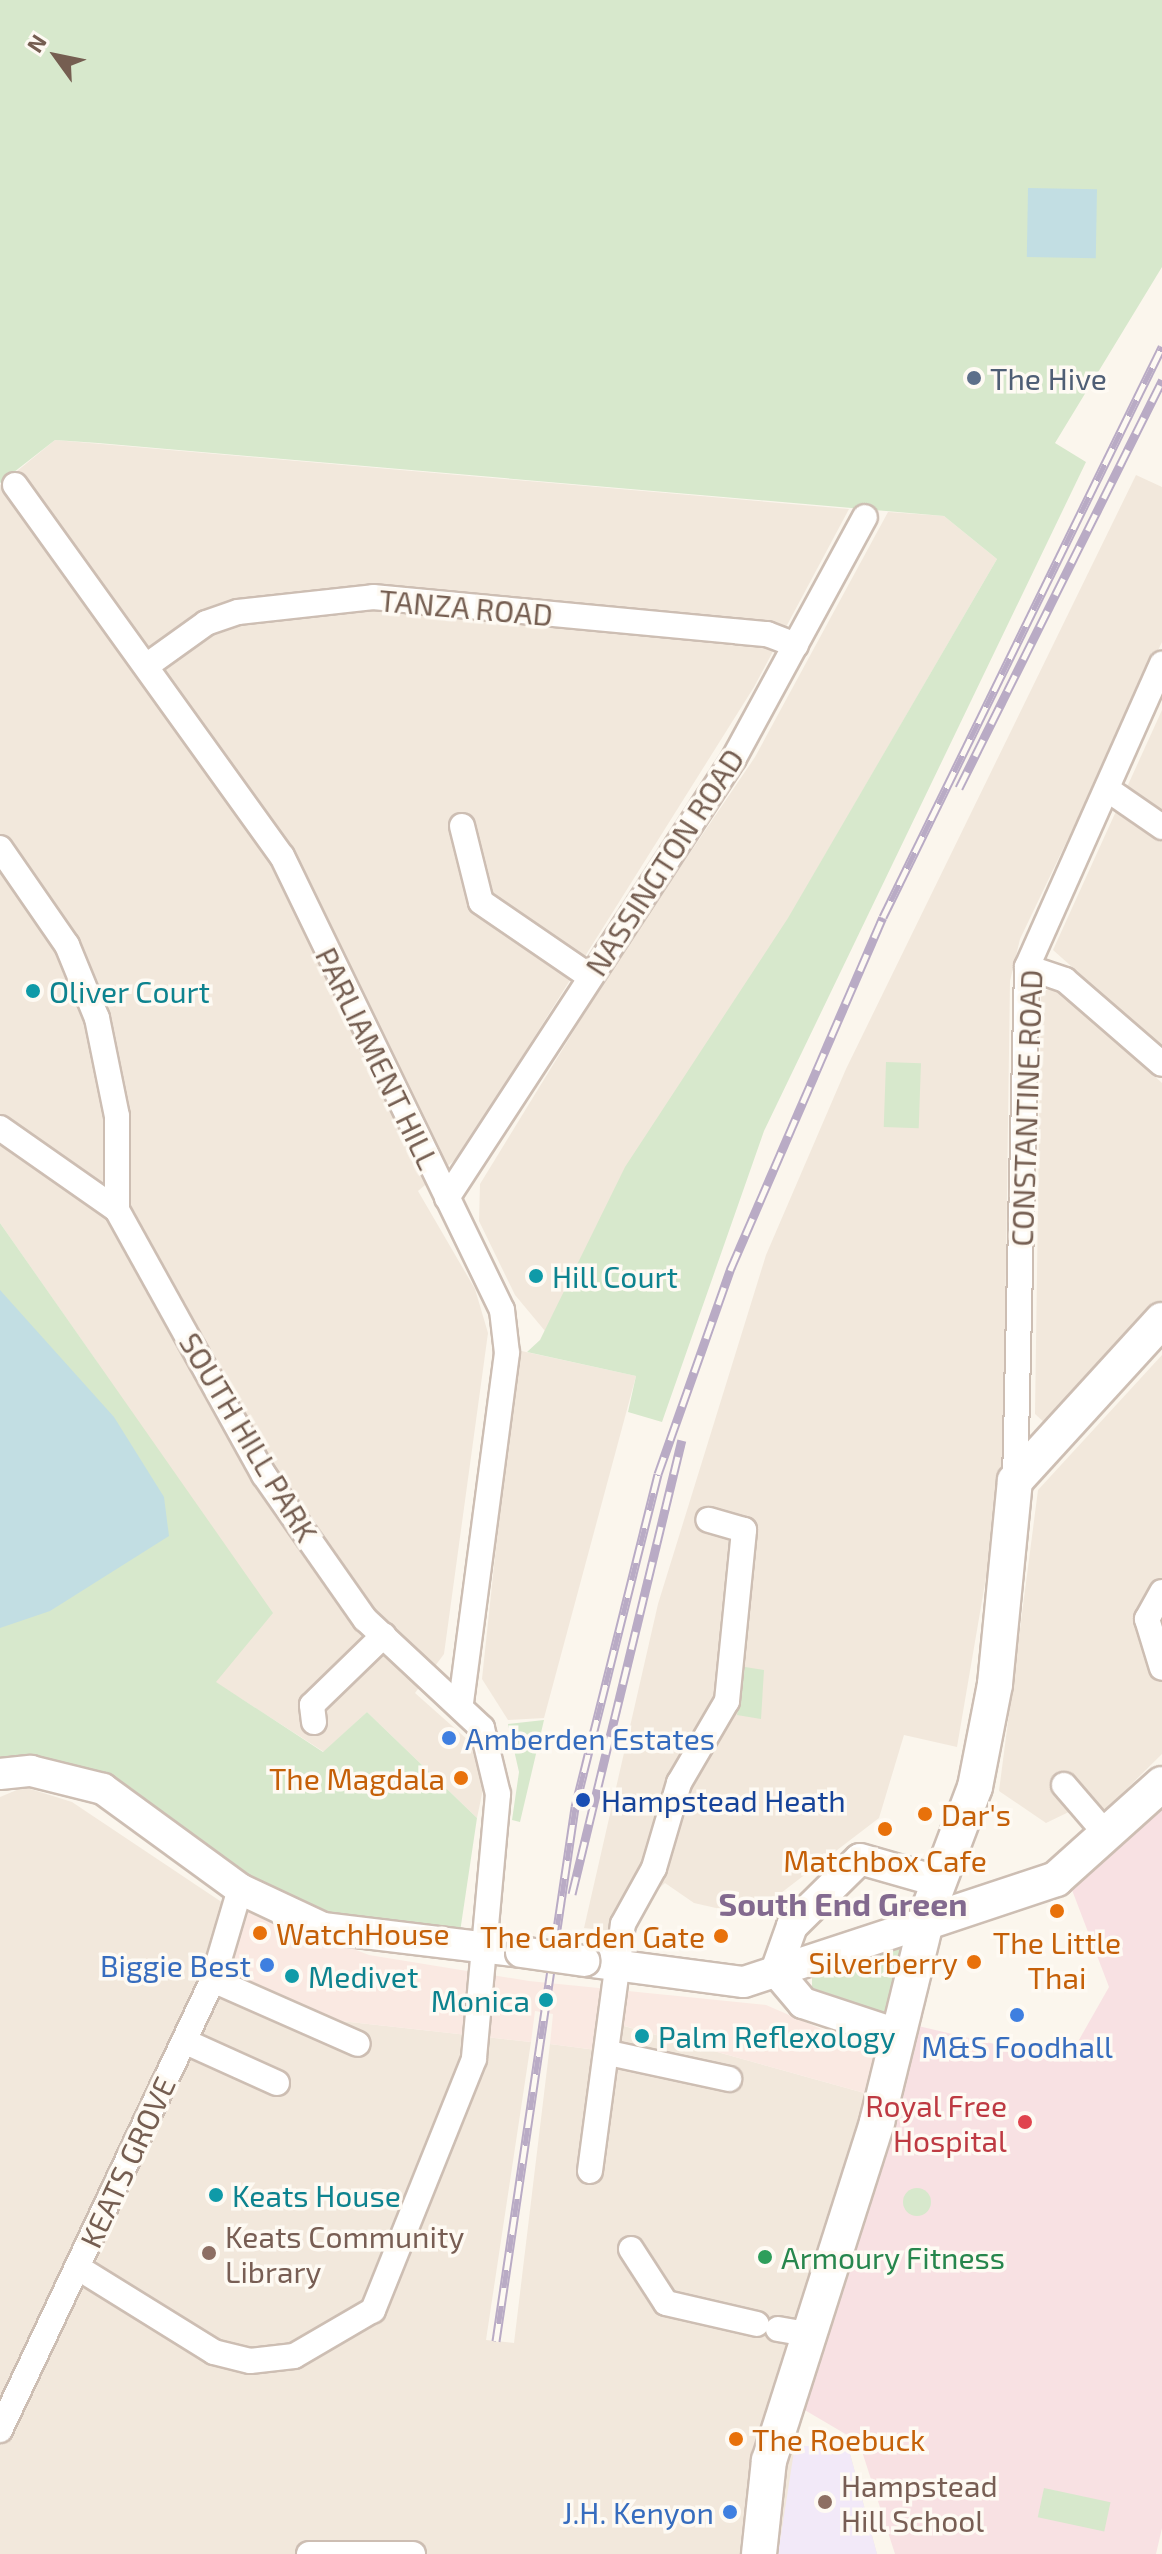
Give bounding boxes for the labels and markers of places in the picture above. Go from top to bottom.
place label: The Hive [990,360,1107,396]
marker: The Hive [965,369,983,387]
place label: Oliver Court [49,973,211,1009]
marker: Oliver Court [24,982,42,1000]
place label: Hill Court [552,1258,679,1294]
marker: Hill Court [527,1267,545,1285]
place label: Amberden Estates [465,1720,715,1756]
marker: Amberden Estates [440,1729,458,1747]
place label: The Magdala [269,1760,445,1796]
marker: The Magdala [452,1769,470,1787]
place label: Hampstead Heath [601,1782,846,1818]
marker: Hampstead Heath [572,1789,594,1811]
place label: Dar's [941,1796,1011,1832]
marker: Dar's [916,1805,934,1823]
marker: Matchbox Cafe [876,1820,894,1838]
place label: Matchbox Cafe [783,1842,987,1878]
marker: The Little Thai [1048,1902,1066,1920]
place label: WatchHouse [276,1915,450,1951]
place label: The Garden Gate [480,1918,705,1954]
marker: WatchHouse [251,1924,269,1942]
place label: The Little Thai [993,1924,1121,1994]
marker: The Garden Gate [712,1927,730,1945]
place label: Silverberry [808,1944,958,1980]
place label: Biggie Best [100,1947,251,1983]
marker: Silverberry [965,1953,983,1971]
marker: Biggie Best [258,1956,276,1974]
place label: Medivet [308,1958,418,1994]
marker: Medivet [283,1967,301,1985]
place label: Monica [431,1982,530,2018]
marker: Monica [537,1991,555,2009]
marker: M&S Foodhall [1008,2006,1026,2024]
place label: Palm Reflexology [658,2018,896,2054]
marker: Palm Reflexology [633,2027,651,2045]
place label: M&S Foodhall [921,2028,1113,2064]
place label: Royal Free Hospital [864,2087,1007,2158]
marker: Royal Free Hospital [1014,2111,1036,2133]
place label: Keats House [232,2177,401,2213]
marker: Keats House [207,2186,225,2204]
place label: Keats Community Library [225,2218,464,2288]
place label: Armoury Fitness [781,2239,1006,2275]
marker: Keats Community Library [200,2244,218,2262]
marker: Armoury Fitness [756,2248,774,2266]
place label: The Roebuck [752,2421,925,2457]
marker: The Roebuck [727,2430,745,2448]
place label: Hampstead Hill School [841,2467,998,2538]
marker: Hampstead Hill School [816,2493,834,2511]
place label: J.H. Kenyon [562,2494,714,2530]
marker: J.H. Kenyon [721,2503,739,2521]

